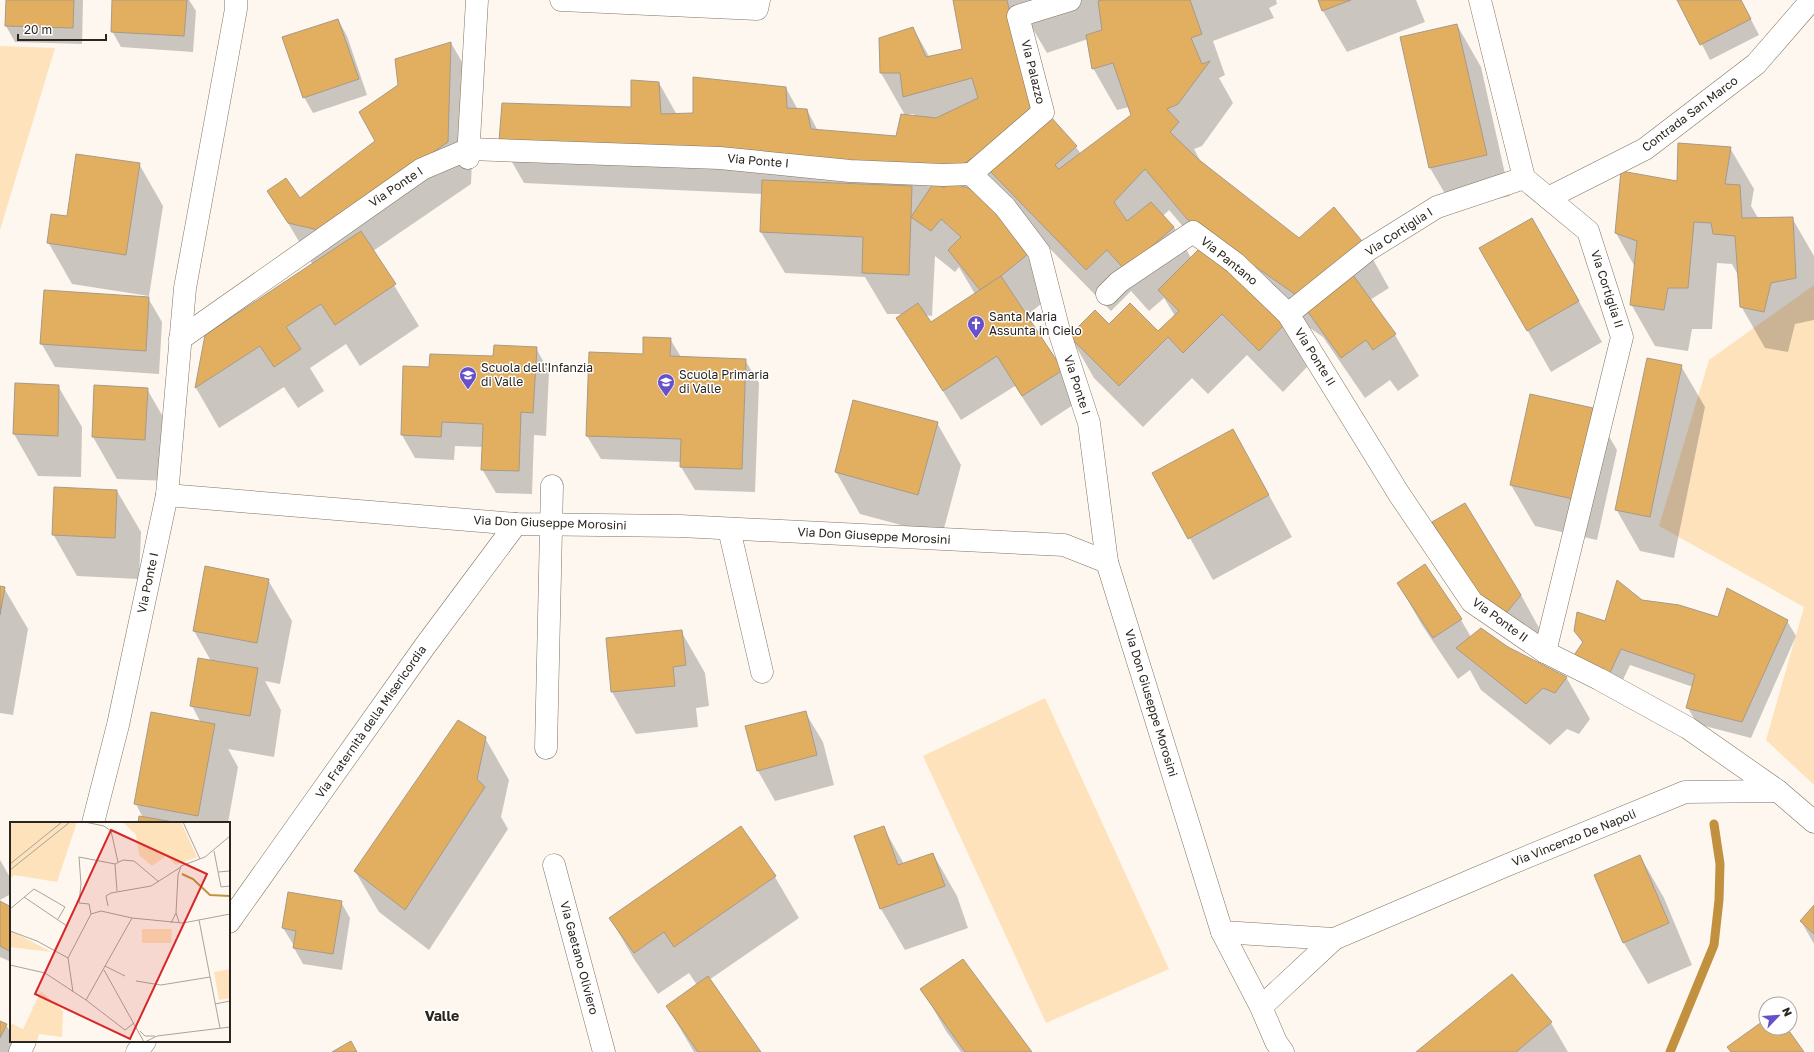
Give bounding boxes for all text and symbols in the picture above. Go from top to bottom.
scale bar [18,16,106,42]
text: 20 m [24,22,52,37]
street label: Via Palazzo [1018,38,1049,106]
street label: Contrada San Marco [1639,73,1741,155]
street label: Via Ponte I [727,150,789,171]
street label: Via Ponte I [366,163,426,210]
street label: Via Cortiglia I [1362,204,1435,259]
street label: Via Pantano [1198,233,1261,288]
street label: Via Cortiglia II [1588,248,1627,330]
place label: Santa Maria Assunta in Cielo [989,309,1082,338]
church icon: Santa Maria Assunta in Cielo [966,314,986,339]
street label: Via Ponte II [1292,325,1339,389]
street label: Via Ponte I [1061,353,1094,417]
place label: Scuola dell'Infanzia di Valle [481,360,593,389]
school or university icon: Scuola dell'Infanzia di Valle [458,365,478,390]
place label: Scuola Primaria di Valle [679,367,769,396]
school or university icon: Scuola Primaria di Valle [656,372,676,397]
street label: Via Don Giuseppe Morosini [473,512,627,533]
street label: Via Don Giuseppe Morosini [797,524,951,547]
street label: Via Ponte I [134,551,161,615]
street label: Via Ponte II [1469,594,1531,645]
street label: Via Don Giuseppe Morosini [1122,627,1181,778]
street label: Via Fraternità della Misericordia [312,642,429,801]
street label: Via Vincenzo De Napoli [1509,806,1638,869]
inset map [10,822,230,1042]
street label: Via Gaetano Oliviero [557,899,602,1016]
north arrow [1758,996,1798,1036]
text: N [1780,1005,1795,1018]
district label: Valle [425,1007,459,1024]

